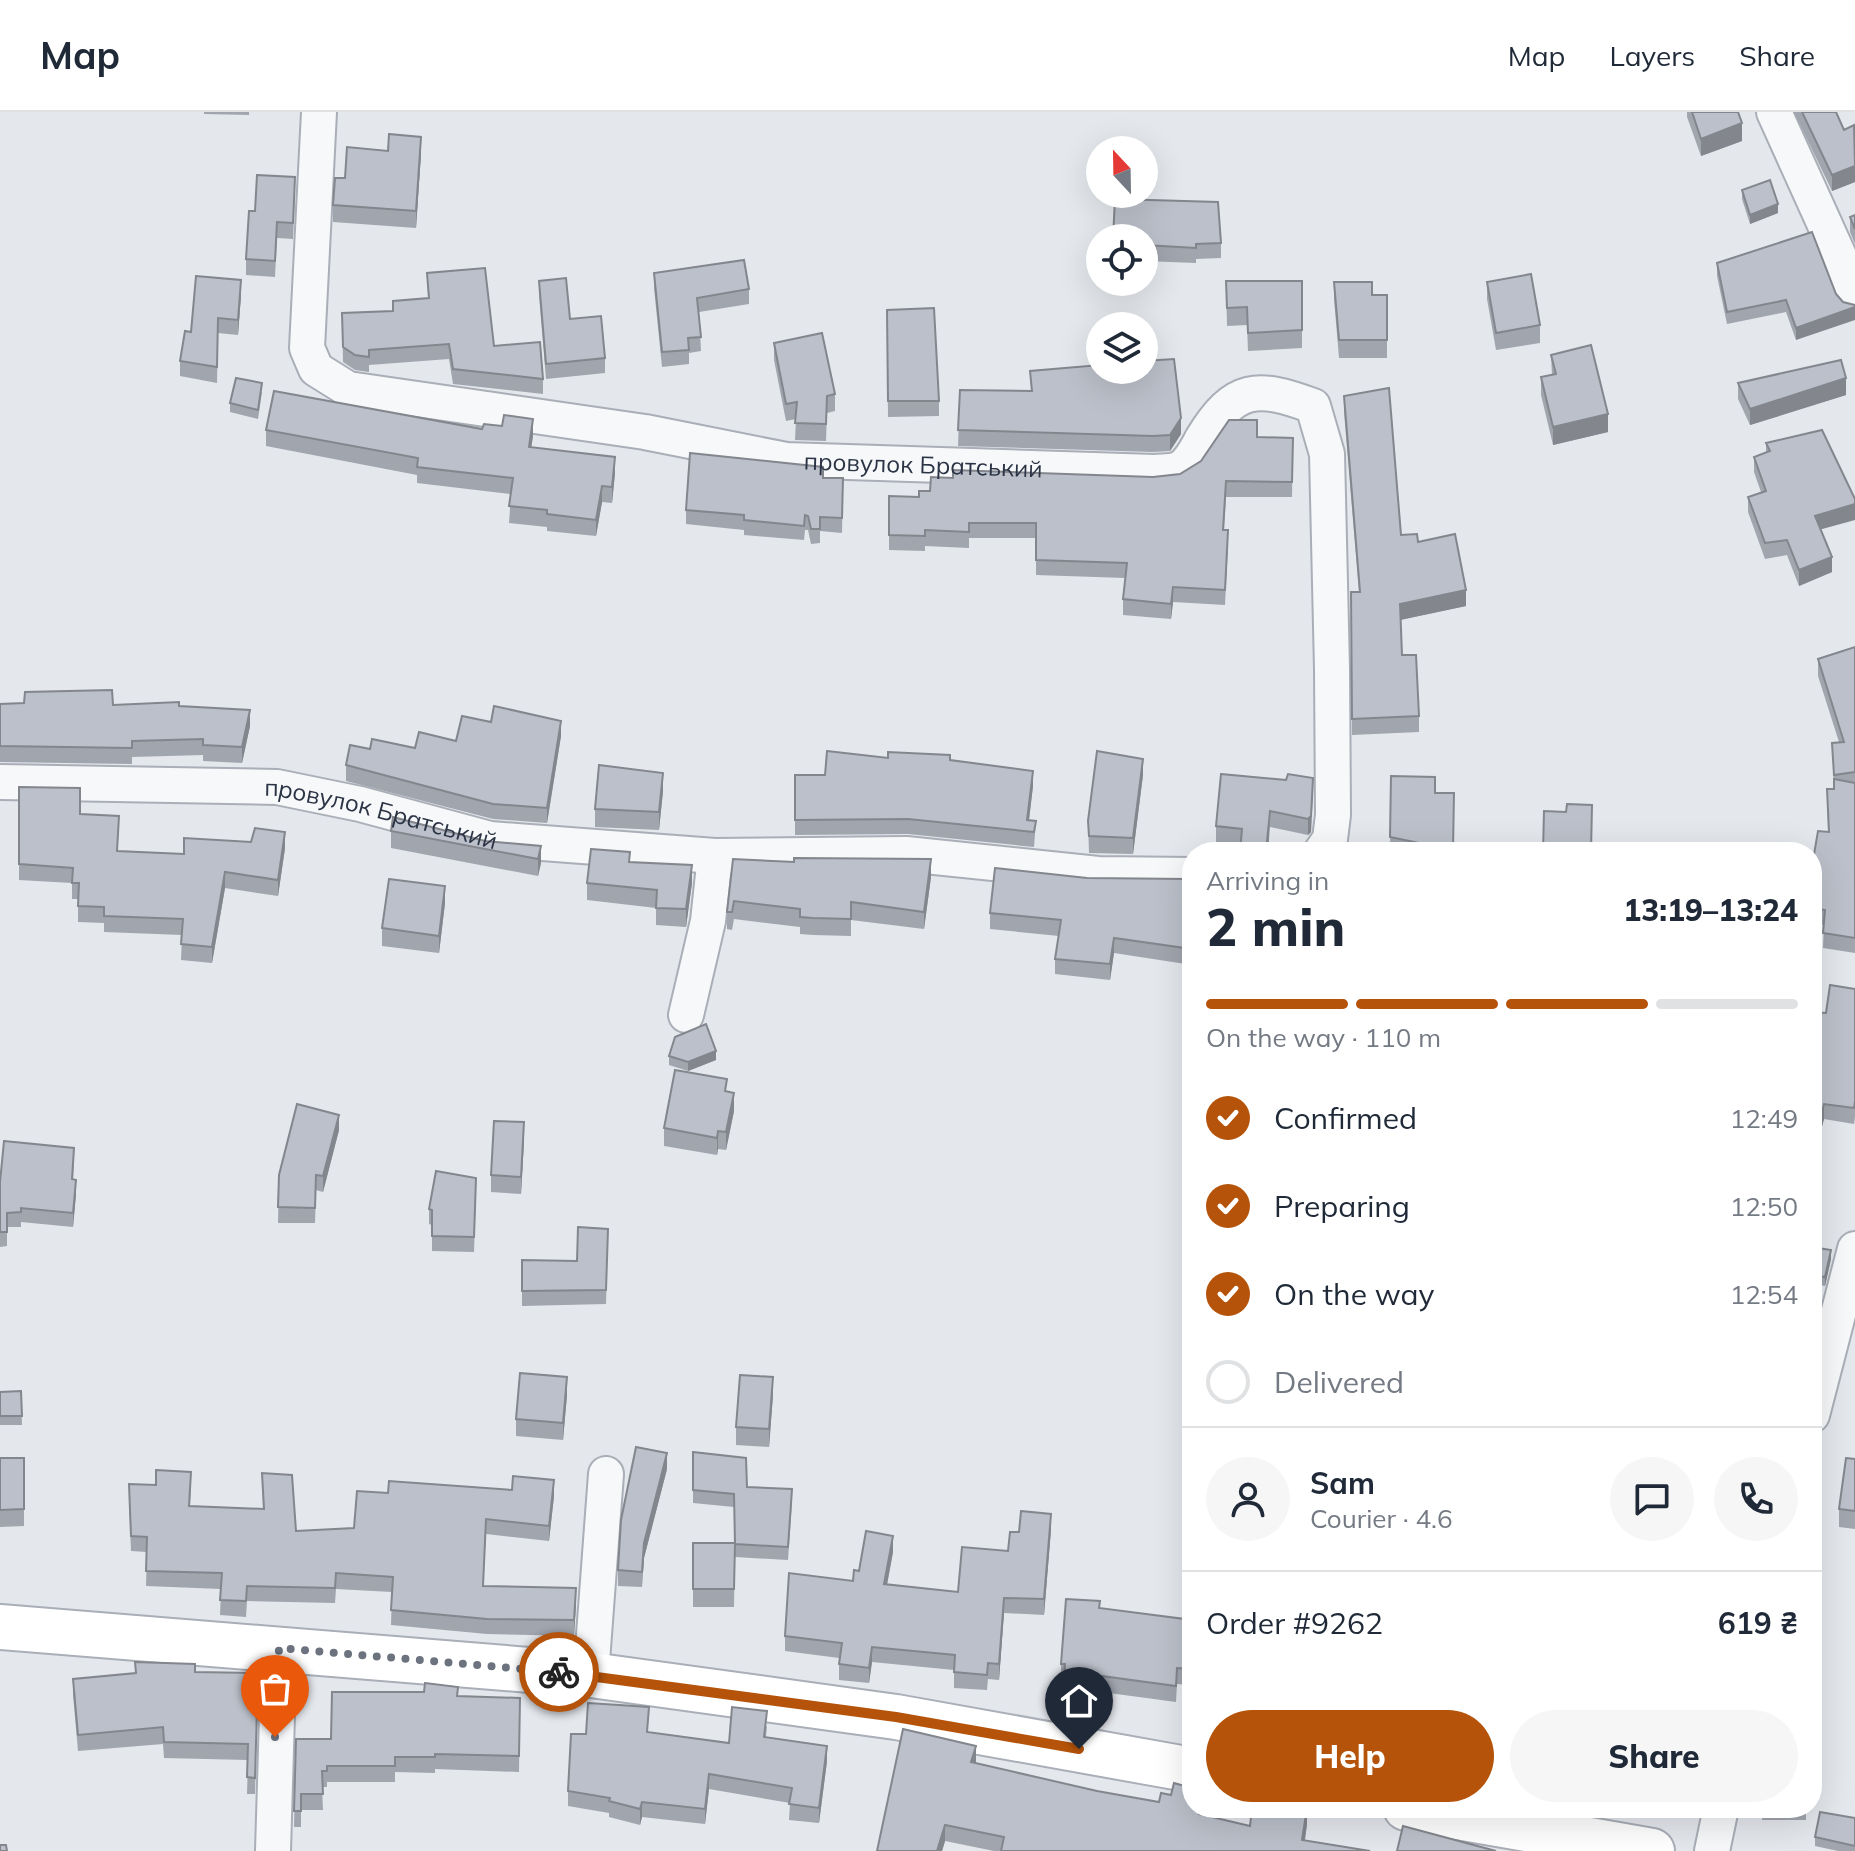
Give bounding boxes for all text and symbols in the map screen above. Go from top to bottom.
text: Map [40,31,120,79]
text: Map [1508,38,1565,73]
text: Layers [1609,38,1695,73]
text: Share [1739,38,1815,73]
north arrow [1086,136,1158,208]
map controls [1086,136,1158,384]
button: locate [1086,224,1158,296]
button: layers [1086,312,1158,384]
street label: провулок Братський [803,446,1043,483]
street label: провулок Братський [264,772,501,855]
text: Arriving in [1206,864,1329,897]
text: 13:19–13:24 [1623,891,1798,929]
text: 2 min [1206,894,1345,959]
text: On the way · 110 m [1206,1021,1441,1054]
icon: check [1206,1096,1250,1140]
text: Confirmed [1274,1099,1417,1137]
text: 12:49 [1730,1102,1798,1135]
icon: check [1206,1184,1250,1228]
text: Preparing [1274,1187,1410,1225]
text: 12:50 [1730,1190,1798,1223]
icon: check [1206,1272,1250,1316]
text: On the way [1274,1275,1434,1313]
text: 12:54 [1730,1278,1798,1311]
text: Delivered [1274,1363,1404,1401]
button: person [1206,1457,1290,1541]
button: chat [1610,1457,1694,1541]
button: phone [1714,1457,1798,1541]
text: Sam [1310,1464,1375,1502]
text: Courier · 4.6 [1310,1502,1453,1535]
text: Order #9262 [1206,1604,1383,1642]
text: 619 ₴ [1718,1604,1798,1642]
courier [519,1632,599,1712]
icon: bike [537,1650,581,1694]
pin [241,1655,309,1737]
icon: bag [253,1667,297,1711]
pin [1045,1667,1113,1749]
icon: home [1057,1679,1101,1723]
button: Help [1206,1710,1494,1802]
button: Share [1510,1710,1798,1802]

